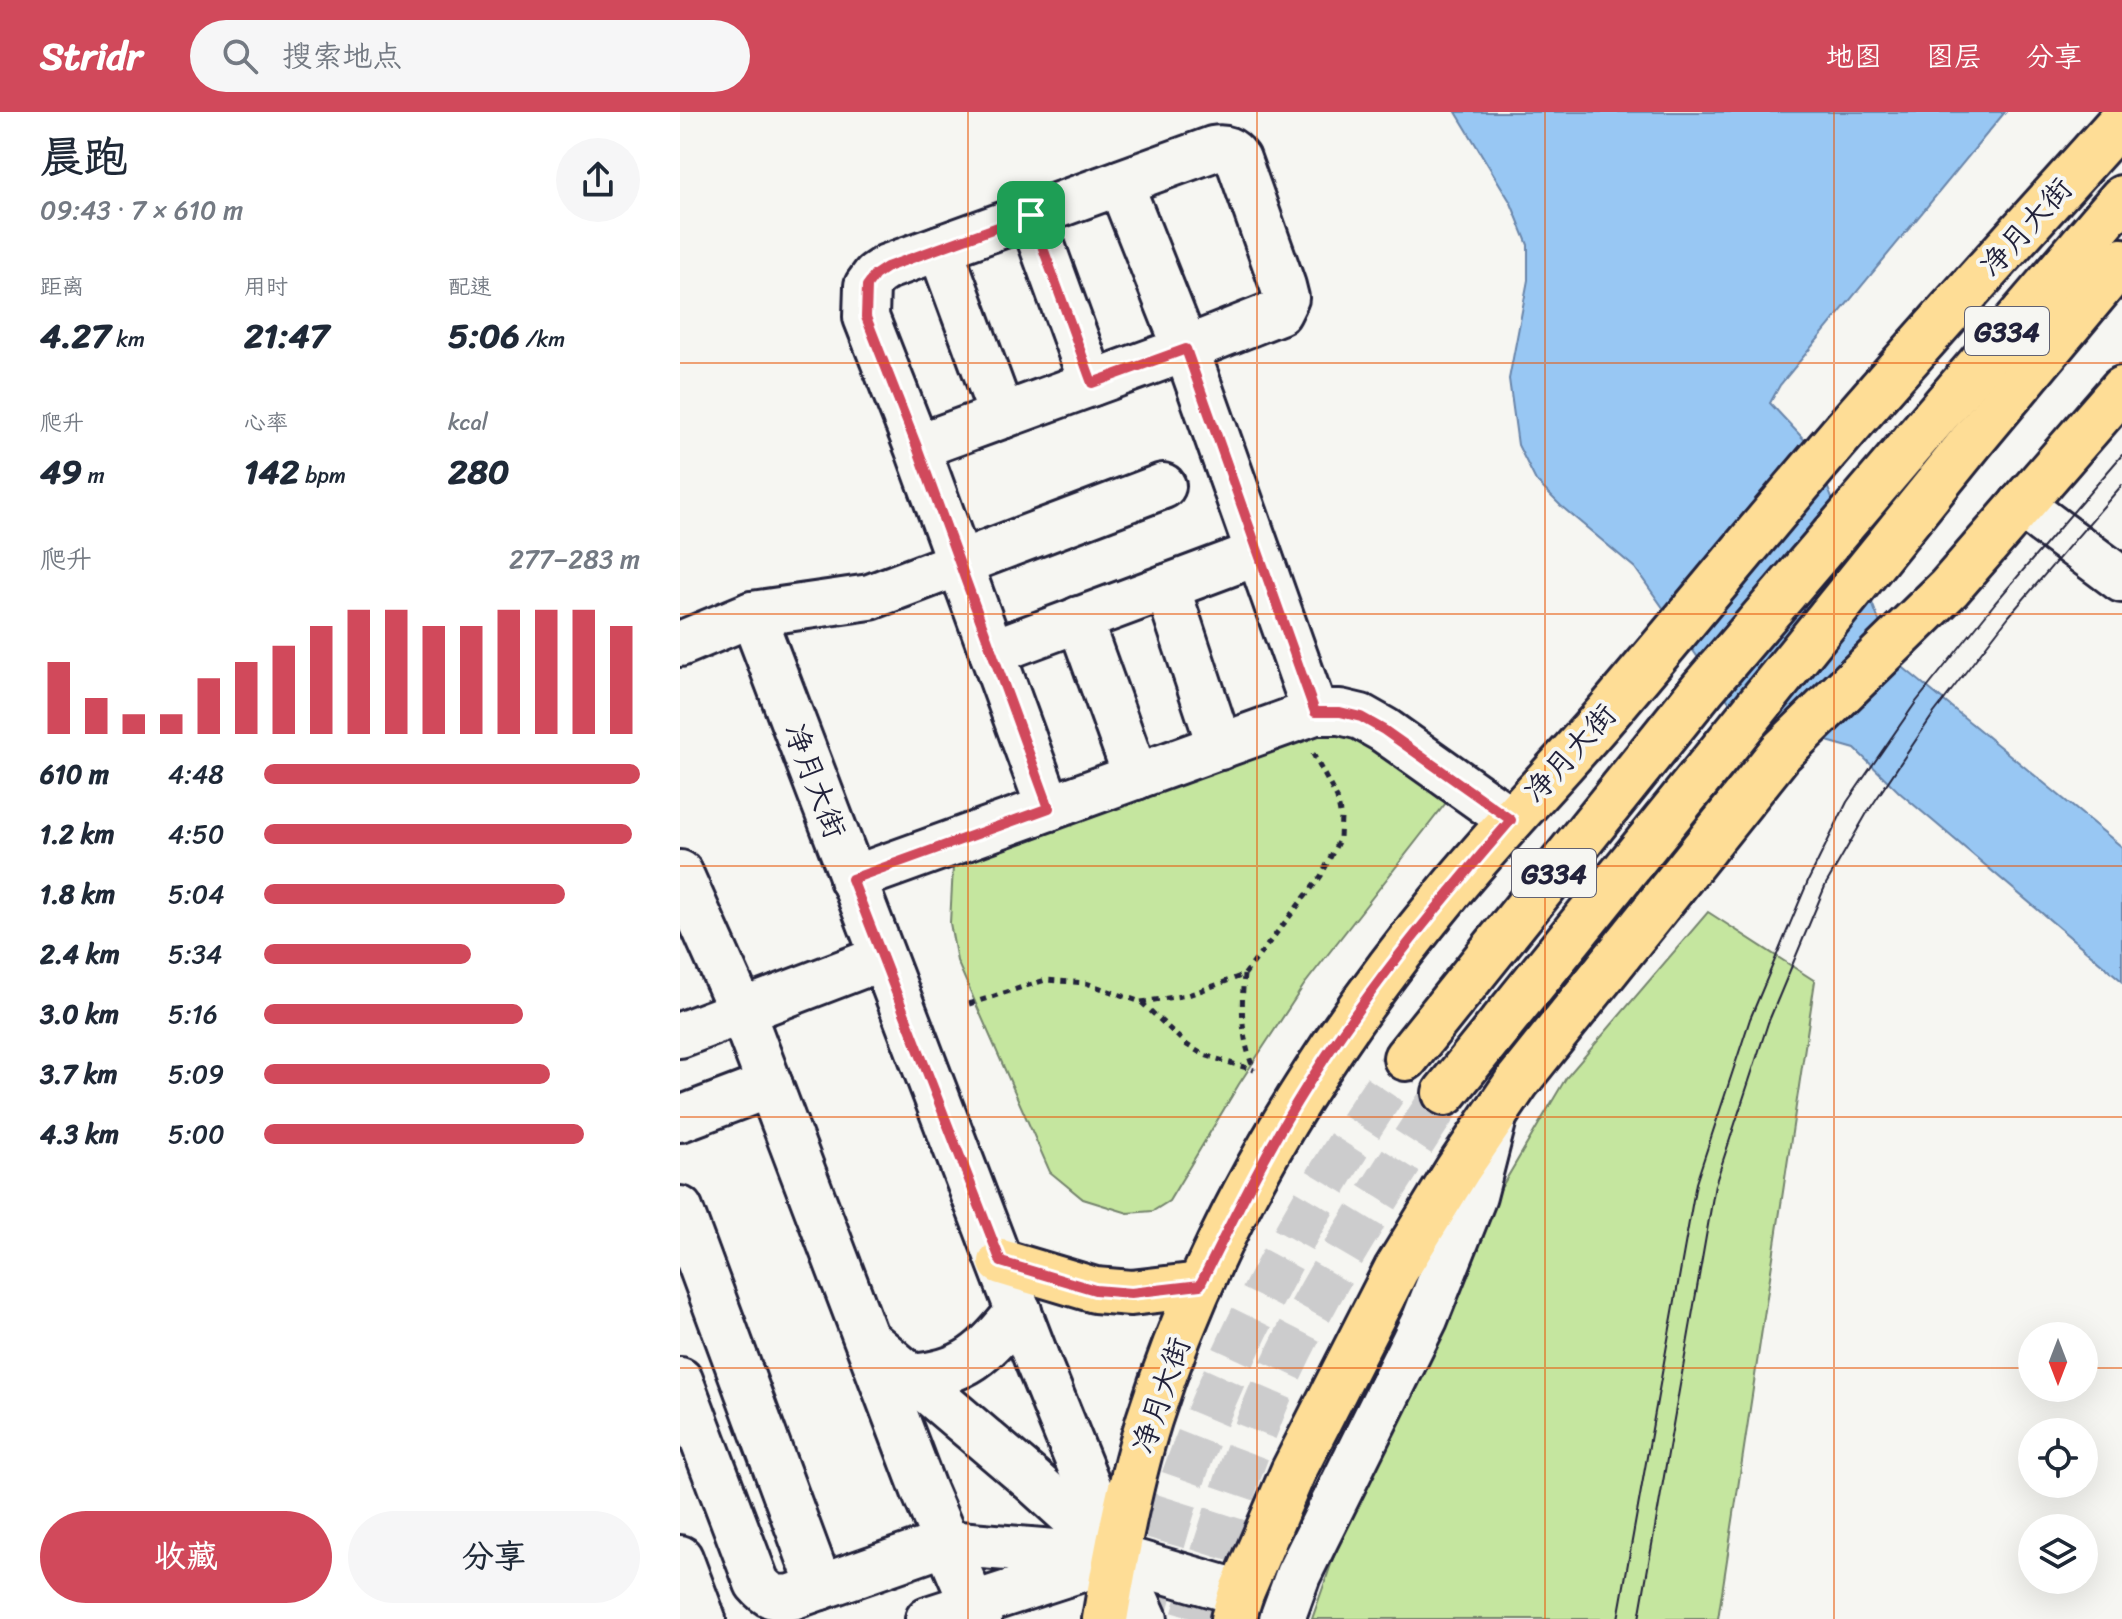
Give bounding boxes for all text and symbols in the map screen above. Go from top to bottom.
search box [190,20,750,92]
text: Stridr [40,23,142,90]
text: 搜索地点 [282,29,402,83]
text: 地图 [1826,32,1882,81]
text: 图层 [1926,32,1982,81]
text: 分享 [2026,32,2082,81]
icon: search [218,34,262,78]
text: 晨跑 [40,118,128,196]
button: share [556,138,640,222]
street label: 净月大街 [1966,164,2086,290]
pin [997,181,1065,249]
text: 09:43 · 7 × 610 m [40,187,243,233]
icon: arrive [1009,193,1053,237]
text: 距离 [40,267,84,306]
text: 用时 [244,267,288,306]
text: 配速 [448,267,492,306]
text: 4.27 [40,306,111,366]
text: 21:47 [244,306,329,366]
text: 5:06 [448,306,520,366]
road number: G334 [1965,307,2049,355]
text: km [111,320,145,359]
text: /km [520,320,565,359]
text: 爬升 [40,403,84,442]
text: 心率 [244,403,288,442]
text: kcal [448,403,488,442]
text: 49 [40,442,82,502]
text: 142 [244,442,299,502]
text: 280 [448,442,510,502]
text: m [82,456,105,495]
text: bpm [299,456,346,495]
text: 爬升 [40,536,92,582]
text: 277–283 m [509,536,640,582]
street label: 净月大街 [1510,690,1630,816]
street label: 净月大街 [768,715,862,847]
text: 610 m [40,751,109,797]
text: 4:48 [168,751,224,797]
text: 1.2 km [40,811,115,857]
text: 4:50 [168,811,224,857]
road number: G334 [1512,849,1596,897]
text: 1.8 km [40,871,115,917]
text: 5:04 [168,871,224,917]
text: 2.4 km [40,931,120,977]
text: 5:34 [168,931,222,977]
text: 3.0 km [40,991,119,1037]
text: 5:16 [168,991,218,1037]
text: 3.7 km [40,1051,118,1097]
text: 5:09 [168,1051,224,1097]
text: 4.3 km [40,1111,119,1157]
text: 5:00 [168,1111,225,1157]
north arrow [2018,1322,2098,1402]
map controls [2018,1322,2098,1594]
street label: 净月大街 [1116,1329,1206,1461]
button: locate [2018,1418,2098,1498]
button: 收藏 [40,1511,332,1603]
button: 分享 [348,1511,640,1603]
button: layers [2018,1514,2098,1594]

